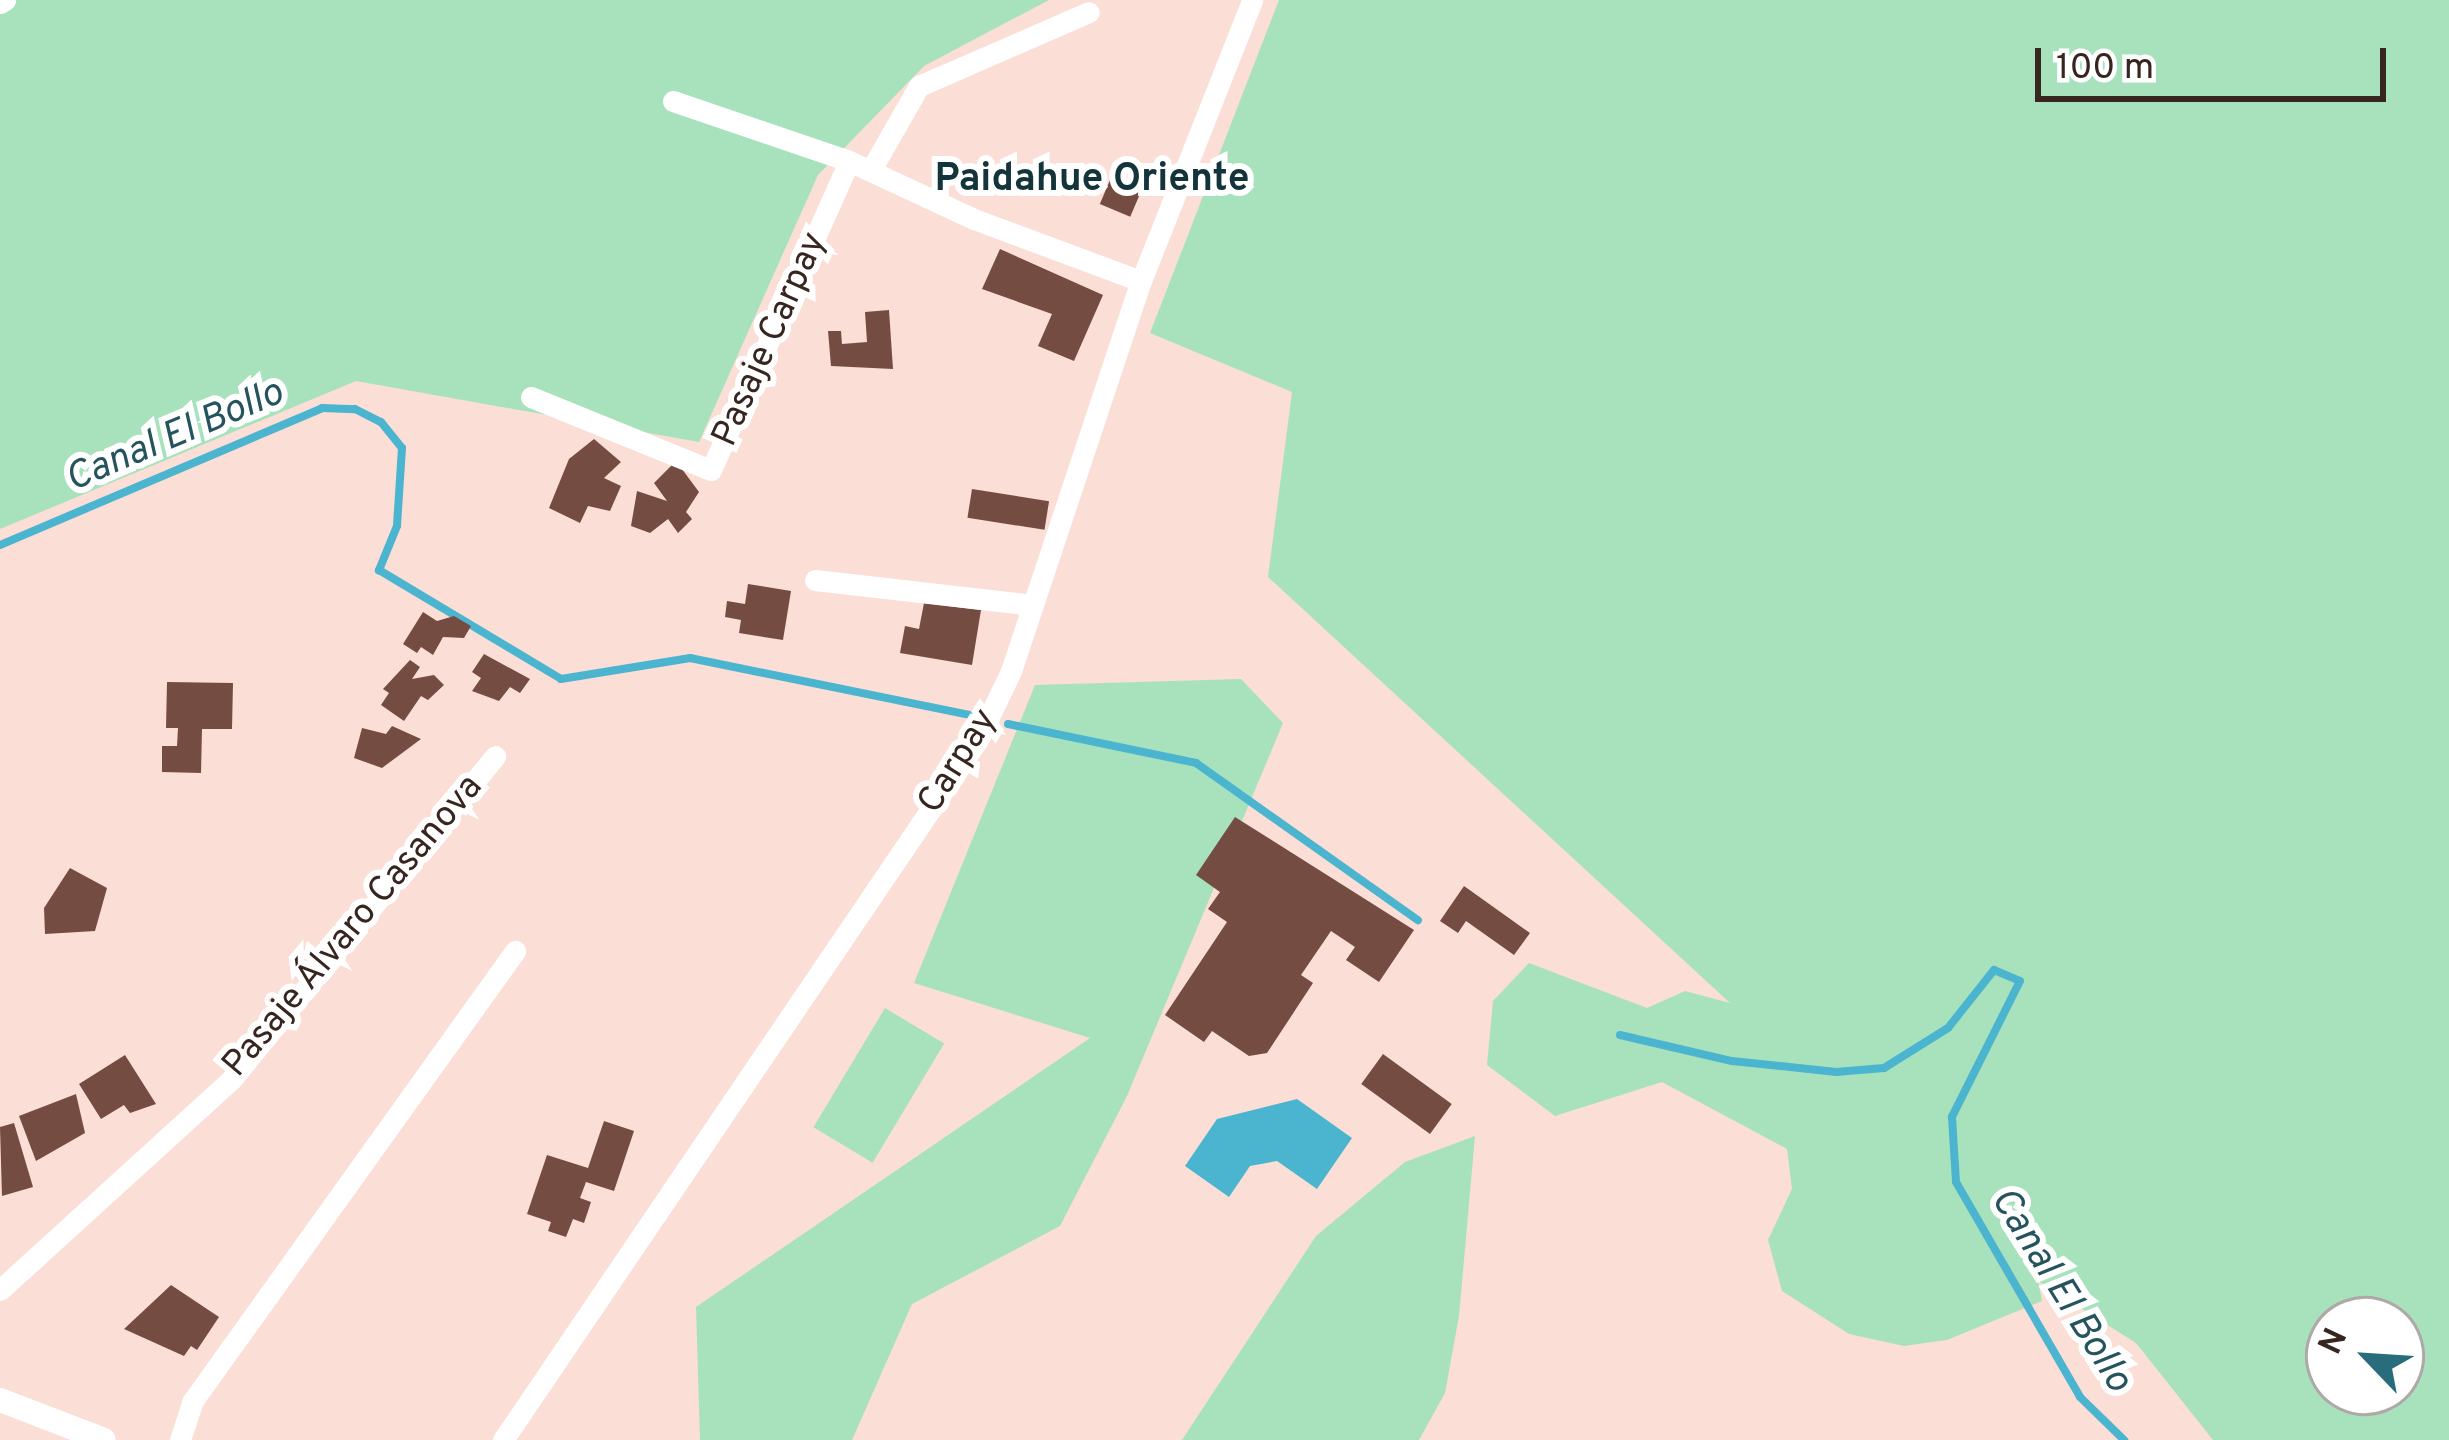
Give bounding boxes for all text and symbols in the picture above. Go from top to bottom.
scale bar [2041,24,2392,98]
text: 100 m [2056,46,2154,92]
district label: Paidahue Oriente [935,158,1249,204]
street label: Pasaje Carpay [705,226,837,454]
water label: Canal El Bollo [59,371,291,505]
street label: Carpay [910,702,1008,822]
street label: Pasaje Álvaro Casanova [214,767,494,1087]
water label: Canal El Bollo [1978,1180,2140,1402]
north arrow [2305,1296,2425,1416]
text: N [2311,1322,2359,1362]

